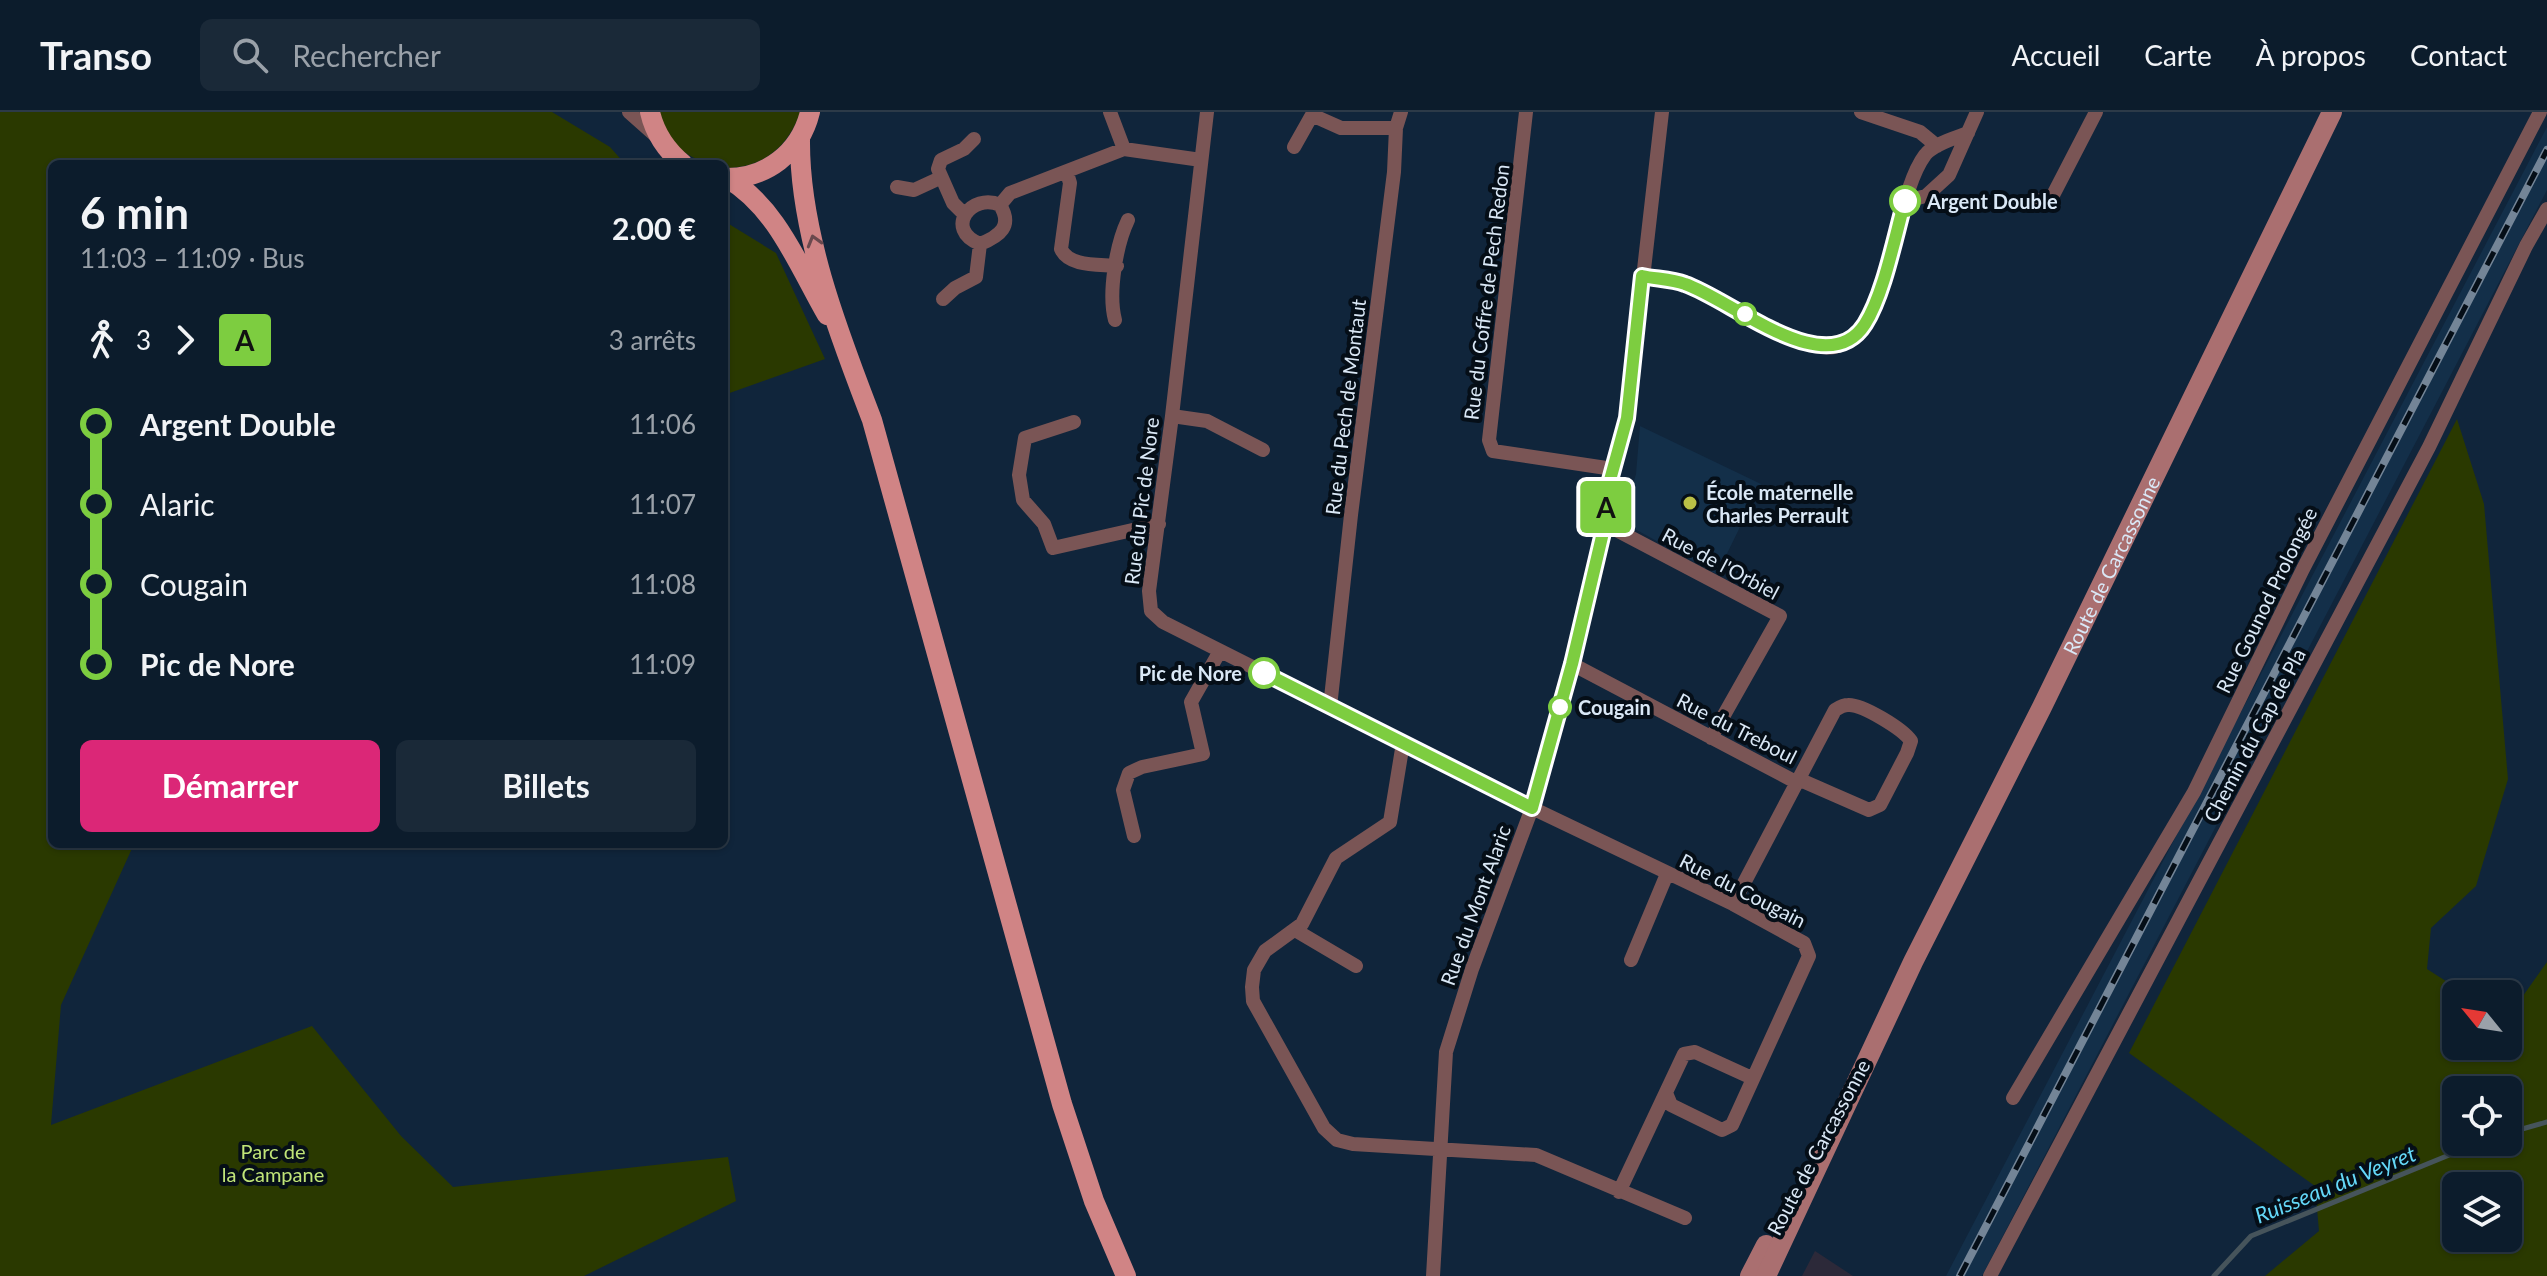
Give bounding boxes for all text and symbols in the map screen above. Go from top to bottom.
search box [200,19,760,91]
text: Transo [40,32,152,78]
icon: search [228,33,272,77]
text: Rechercher [292,37,441,73]
text: Accueil [2011,38,2100,72]
text: Carte [2144,38,2212,72]
text: À propos [2256,38,2366,72]
text: Contact [2410,38,2507,72]
street label: Rue du Coffre de Pech Redon [1458,163,1514,421]
text: 6 min [80,186,189,238]
marker: Argent Double [1890,186,1920,216]
place label: Argent Double [1926,189,2058,213]
text: 2.00 € [612,210,696,246]
one-way arrow [806,235,823,249]
text: 11:03 – 11:09 · Bus [80,242,304,274]
street label: Rue du Pech de Montaut [1320,298,1370,516]
unlabelled marker [1734,303,1756,325]
icon: walk [80,318,124,362]
icon: forward [163,318,207,362]
text: A [235,323,255,357]
text: 3 [136,324,151,356]
text: 3 arrêts [609,324,696,356]
text: Argent Double [140,406,336,442]
text: 11:06 [629,408,696,440]
street label: Rue du Pic de Nore [1119,416,1163,586]
street label: Route de Carcassonne [2057,472,2165,658]
place label: École maternelle Charles Perrault [1706,480,1854,527]
line badge: A [1580,481,1632,533]
text: Alaric [140,486,215,522]
text: 11:07 [629,488,696,520]
text: A [1596,490,1616,524]
marker: École maternelle Charles Perrault [1681,494,1699,512]
street label: Rue Gounod Prolongée [2211,503,2321,697]
street label: Rue de l'Orbiel [1658,522,1784,604]
text: Cougain [140,566,248,602]
text: 11:08 [629,568,696,600]
street label: Chemin du Cap de Pla [2198,644,2310,826]
text: Pic de Nore [140,646,295,682]
text: 11:09 [629,648,696,680]
marker: Pic de Nore [1249,658,1279,688]
place label: Pic de Nore [1139,661,1242,685]
street label: Rue du Treboul [1673,688,1801,768]
place label: Cougain [1578,695,1651,719]
marker: Cougain [1549,696,1571,718]
button: Démarrer [80,740,380,832]
button: Billets [396,740,696,832]
street label: Rue du Mont Alaric [1435,821,1515,988]
street label: Rue du Cougain [1676,848,1810,932]
north arrow [2442,980,2522,1060]
map controls [2442,980,2522,1252]
street label: Route de Carcassonne [1762,1055,1874,1239]
button: locate [2442,1076,2522,1156]
park label: Parc de la Campane [222,1139,324,1186]
water label: Ruisseau du Veyret [2250,1139,2420,1229]
button: layers [2442,1172,2522,1252]

